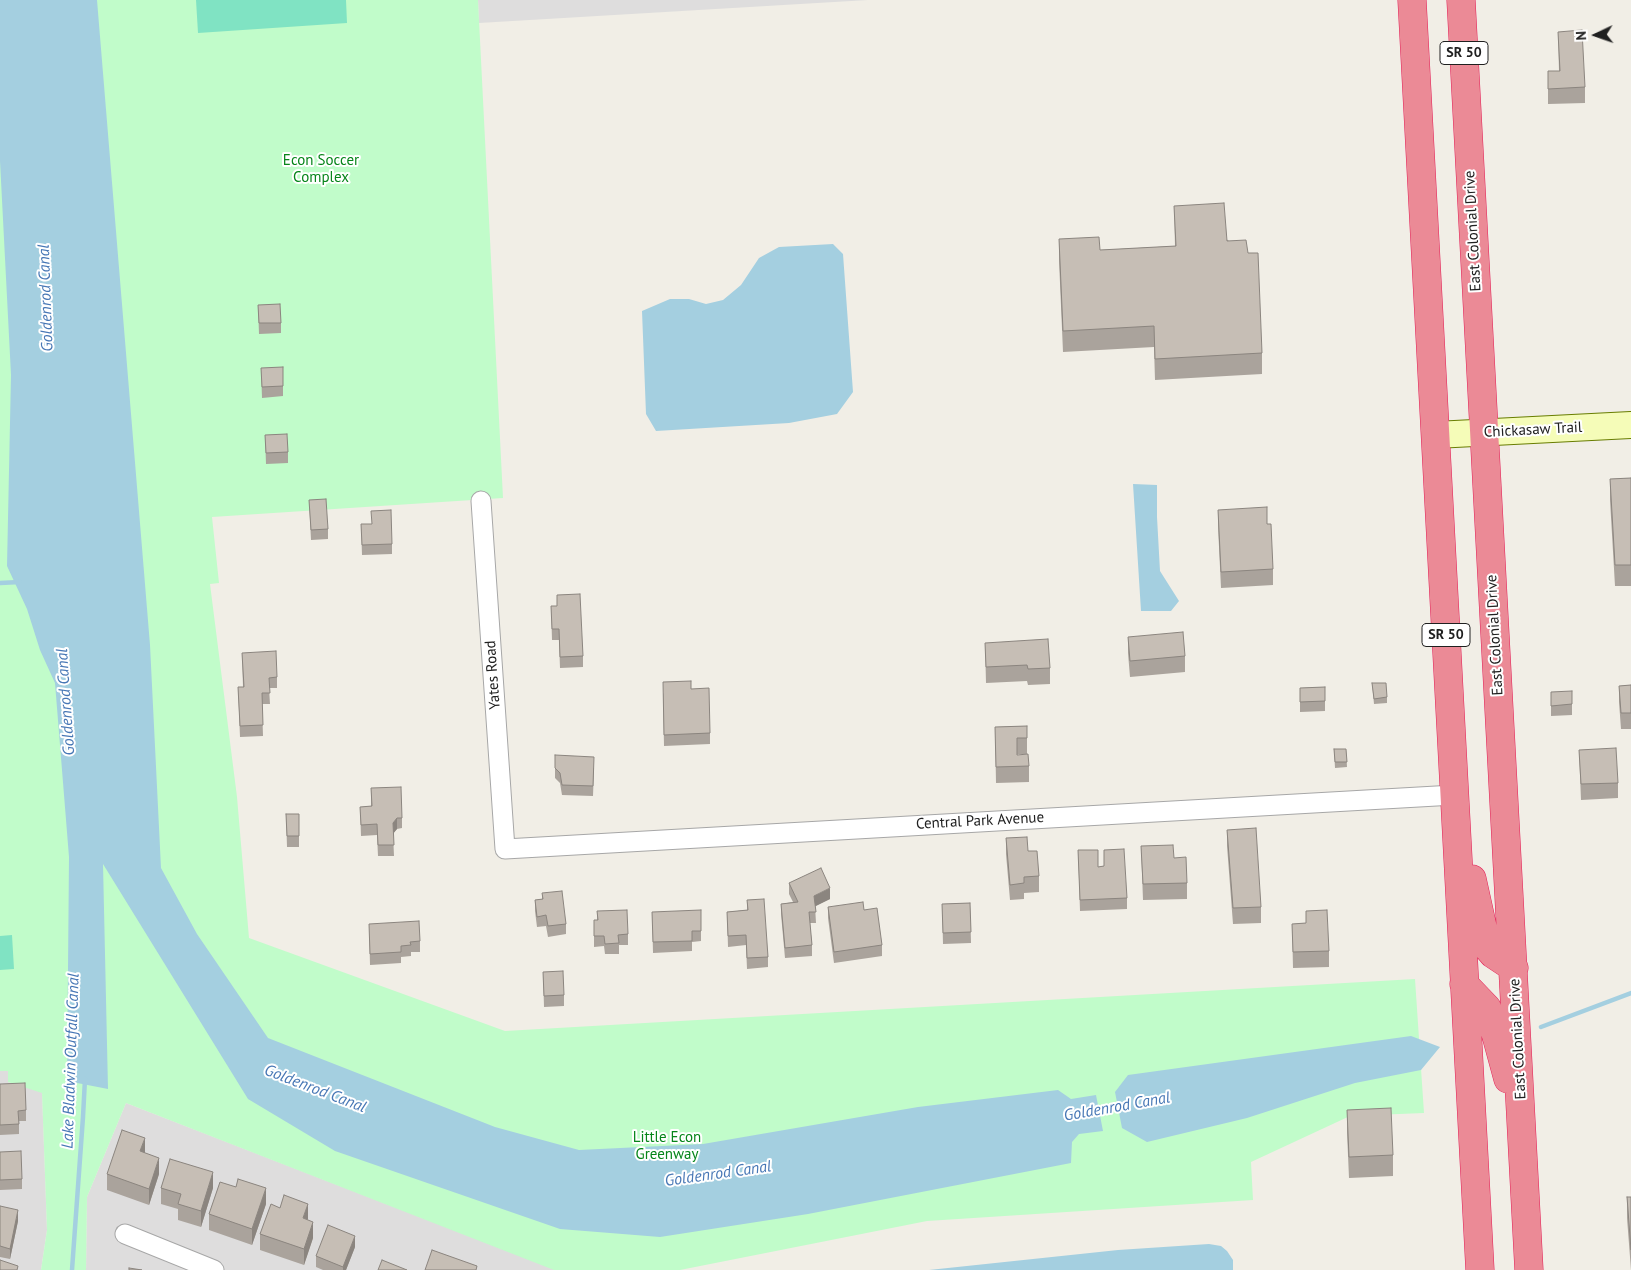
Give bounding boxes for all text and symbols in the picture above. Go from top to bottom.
north arrow [1571,10,1621,60]
text: N [1572,31,1590,41]
road number: SR 50 [1440,42,1488,64]
park label: Econ Soccer Complex [283,152,359,187]
street label: East Colonial Drive [1461,170,1485,292]
water label: Goldenrod Canal [35,244,57,352]
street label: Chickasaw Trail [1483,418,1583,442]
street label: East Colonial Drive [1483,574,1507,696]
road number: SR 50 [1422,624,1470,646]
street label: Yates Road [482,640,504,710]
water label: Goldenrod Canal [53,648,79,756]
street label: Central Park Avenue [915,809,1045,833]
water label: Lake Bladwin Outfall Canal [58,973,84,1149]
street label: East Colonial Drive [1506,978,1530,1100]
water label: Goldenrod Canal [261,1061,369,1117]
water label: Goldenrod Canal [1062,1088,1172,1126]
park label: Little Econ Greenway [633,1129,701,1164]
water label: Goldenrod Canal [663,1157,773,1191]

